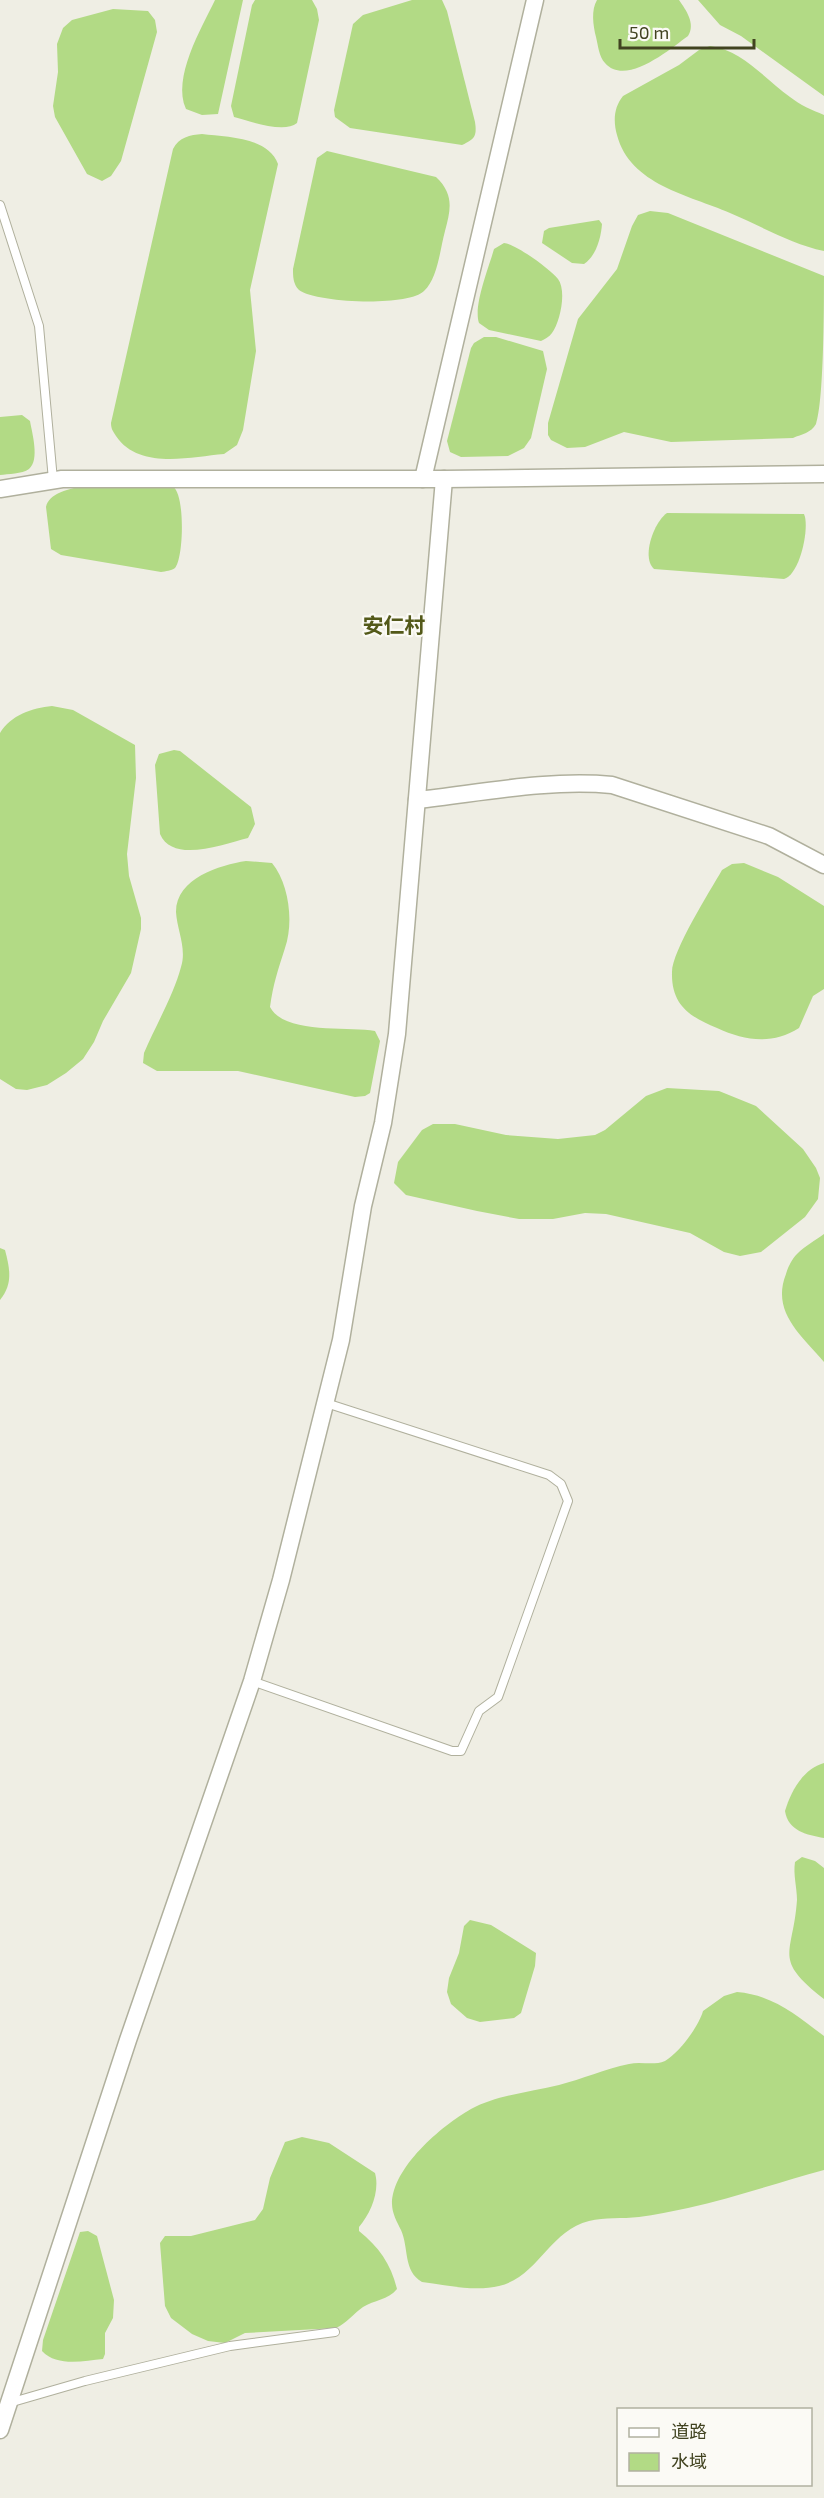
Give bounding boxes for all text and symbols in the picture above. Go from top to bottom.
scale bar [620,12,754,50]
text: 50 m [629,21,669,43]
district label: 安仁村 [363,612,426,637]
legend [617,2408,812,2486]
text: 道路 [671,2420,707,2442]
text: 水域 [671,2450,707,2472]

